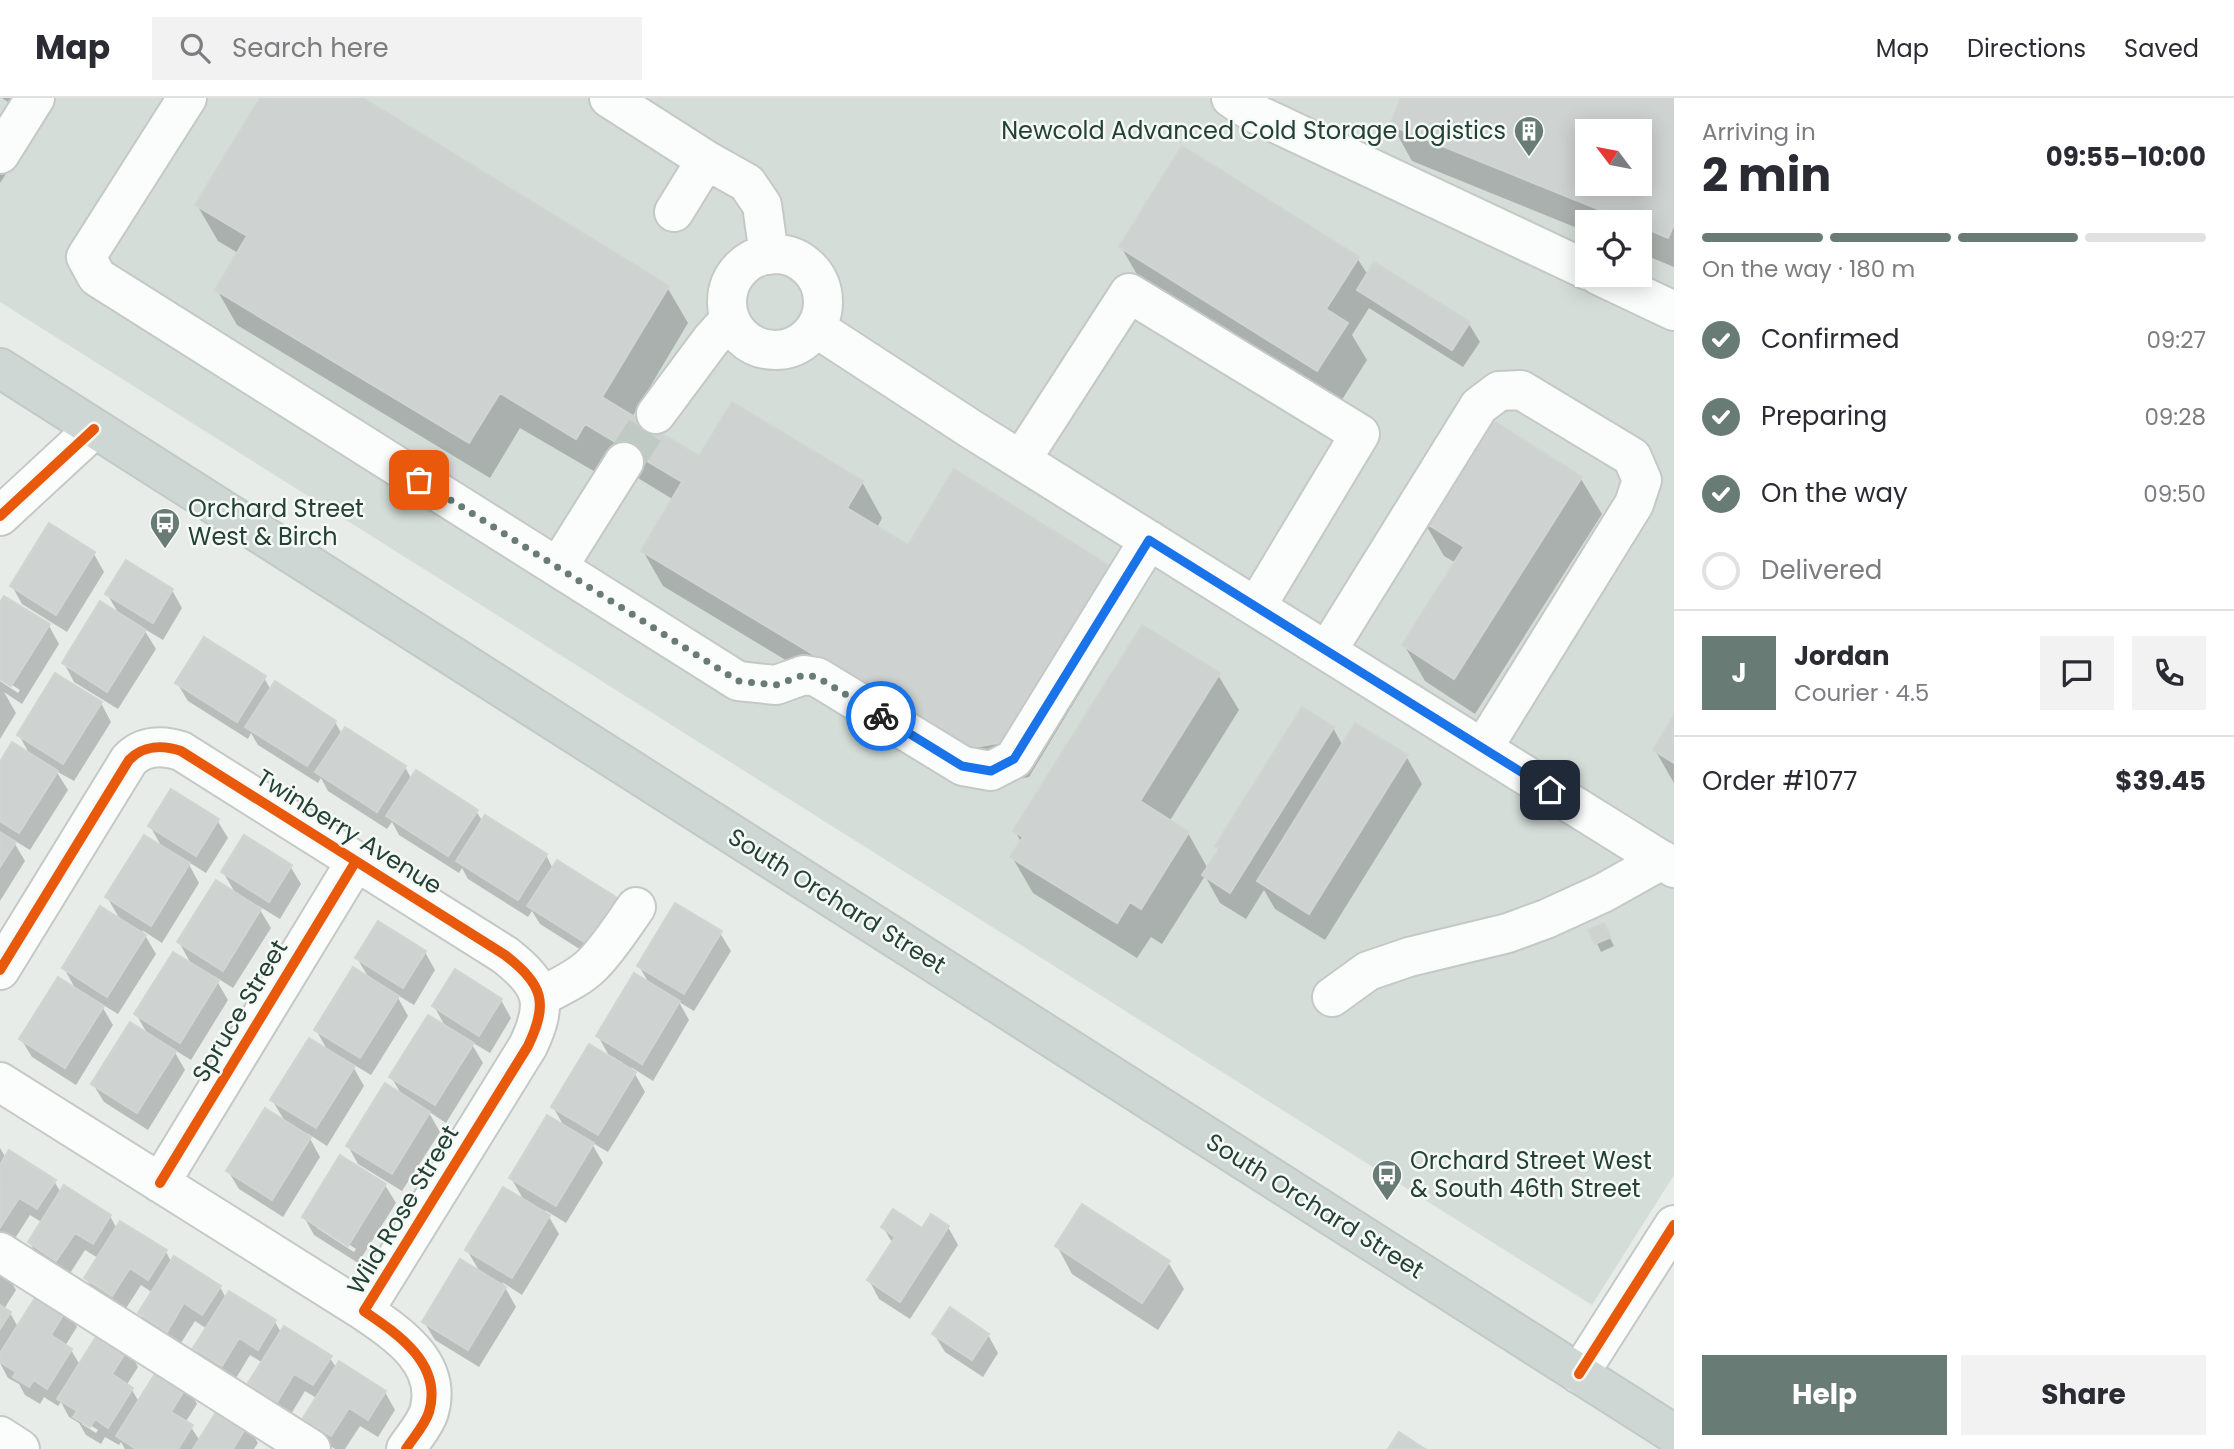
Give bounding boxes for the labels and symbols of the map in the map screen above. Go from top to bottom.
place label: Newcold Advanced Cold Storage Logistics [1001,114,1506,147]
building icon: Newcold Advanced Cold Storage Logistics [1512,114,1546,158]
north arrow [1575,119,1652,196]
pin [389,450,449,510]
place label: Orchard Street West & Birch [188,492,364,553]
bus stop icon: Orchard Street West & Birch [148,506,182,550]
courier [846,681,916,751]
pin [1520,760,1580,820]
street label: Twinberry Avenue [250,761,448,902]
street label: South Orchard Street [722,820,952,981]
street label: Spruce Street [184,933,295,1088]
street label: Wild Rose Street [339,1119,466,1300]
street label: South Orchard Street [1200,1125,1430,1286]
place label: Orchard Street West & South 46th Street [1410,1144,1652,1205]
bus stop icon: Orchard Street West & South 46th Street [1370,1158,1404,1202]

